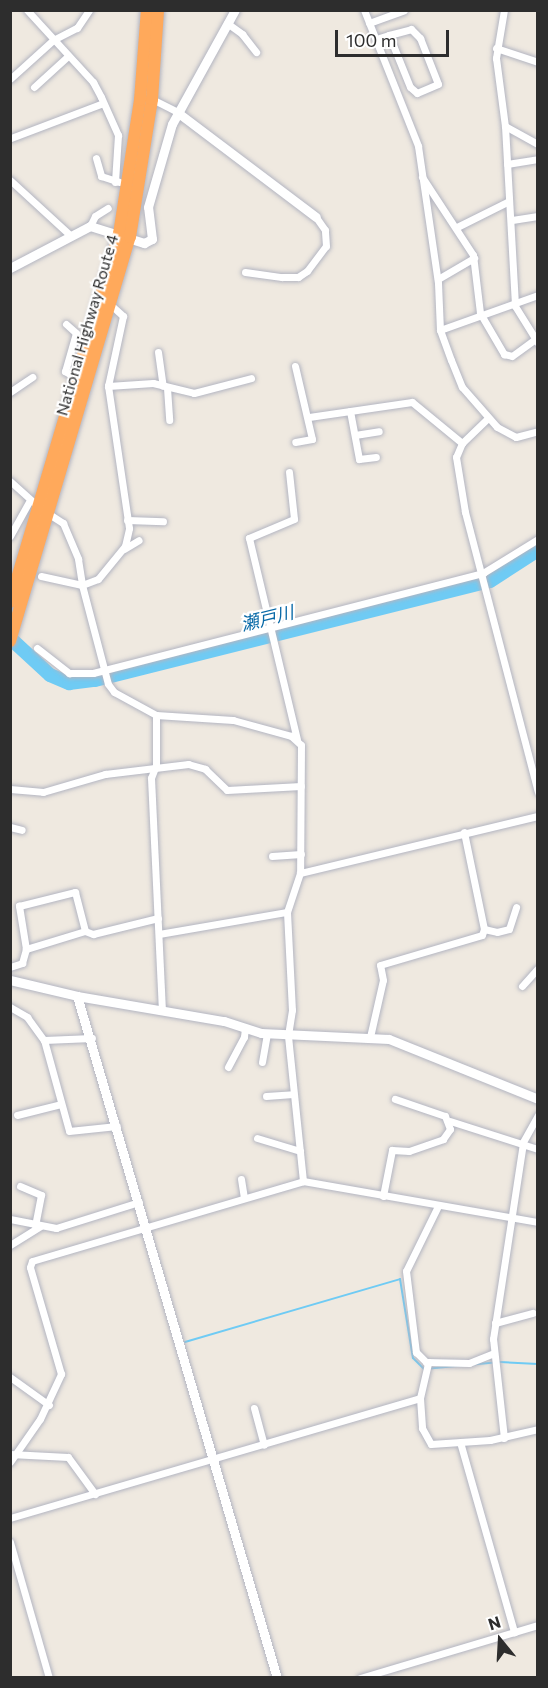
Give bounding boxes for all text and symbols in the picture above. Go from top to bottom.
scale bar [338,18,452,56]
text: 100 m [346,29,396,51]
street label: National Highway Route 4 [52,232,122,418]
water label: 瀬戸川 [238,601,296,635]
north arrow [470,1610,530,1670]
text: N [486,1612,503,1633]

